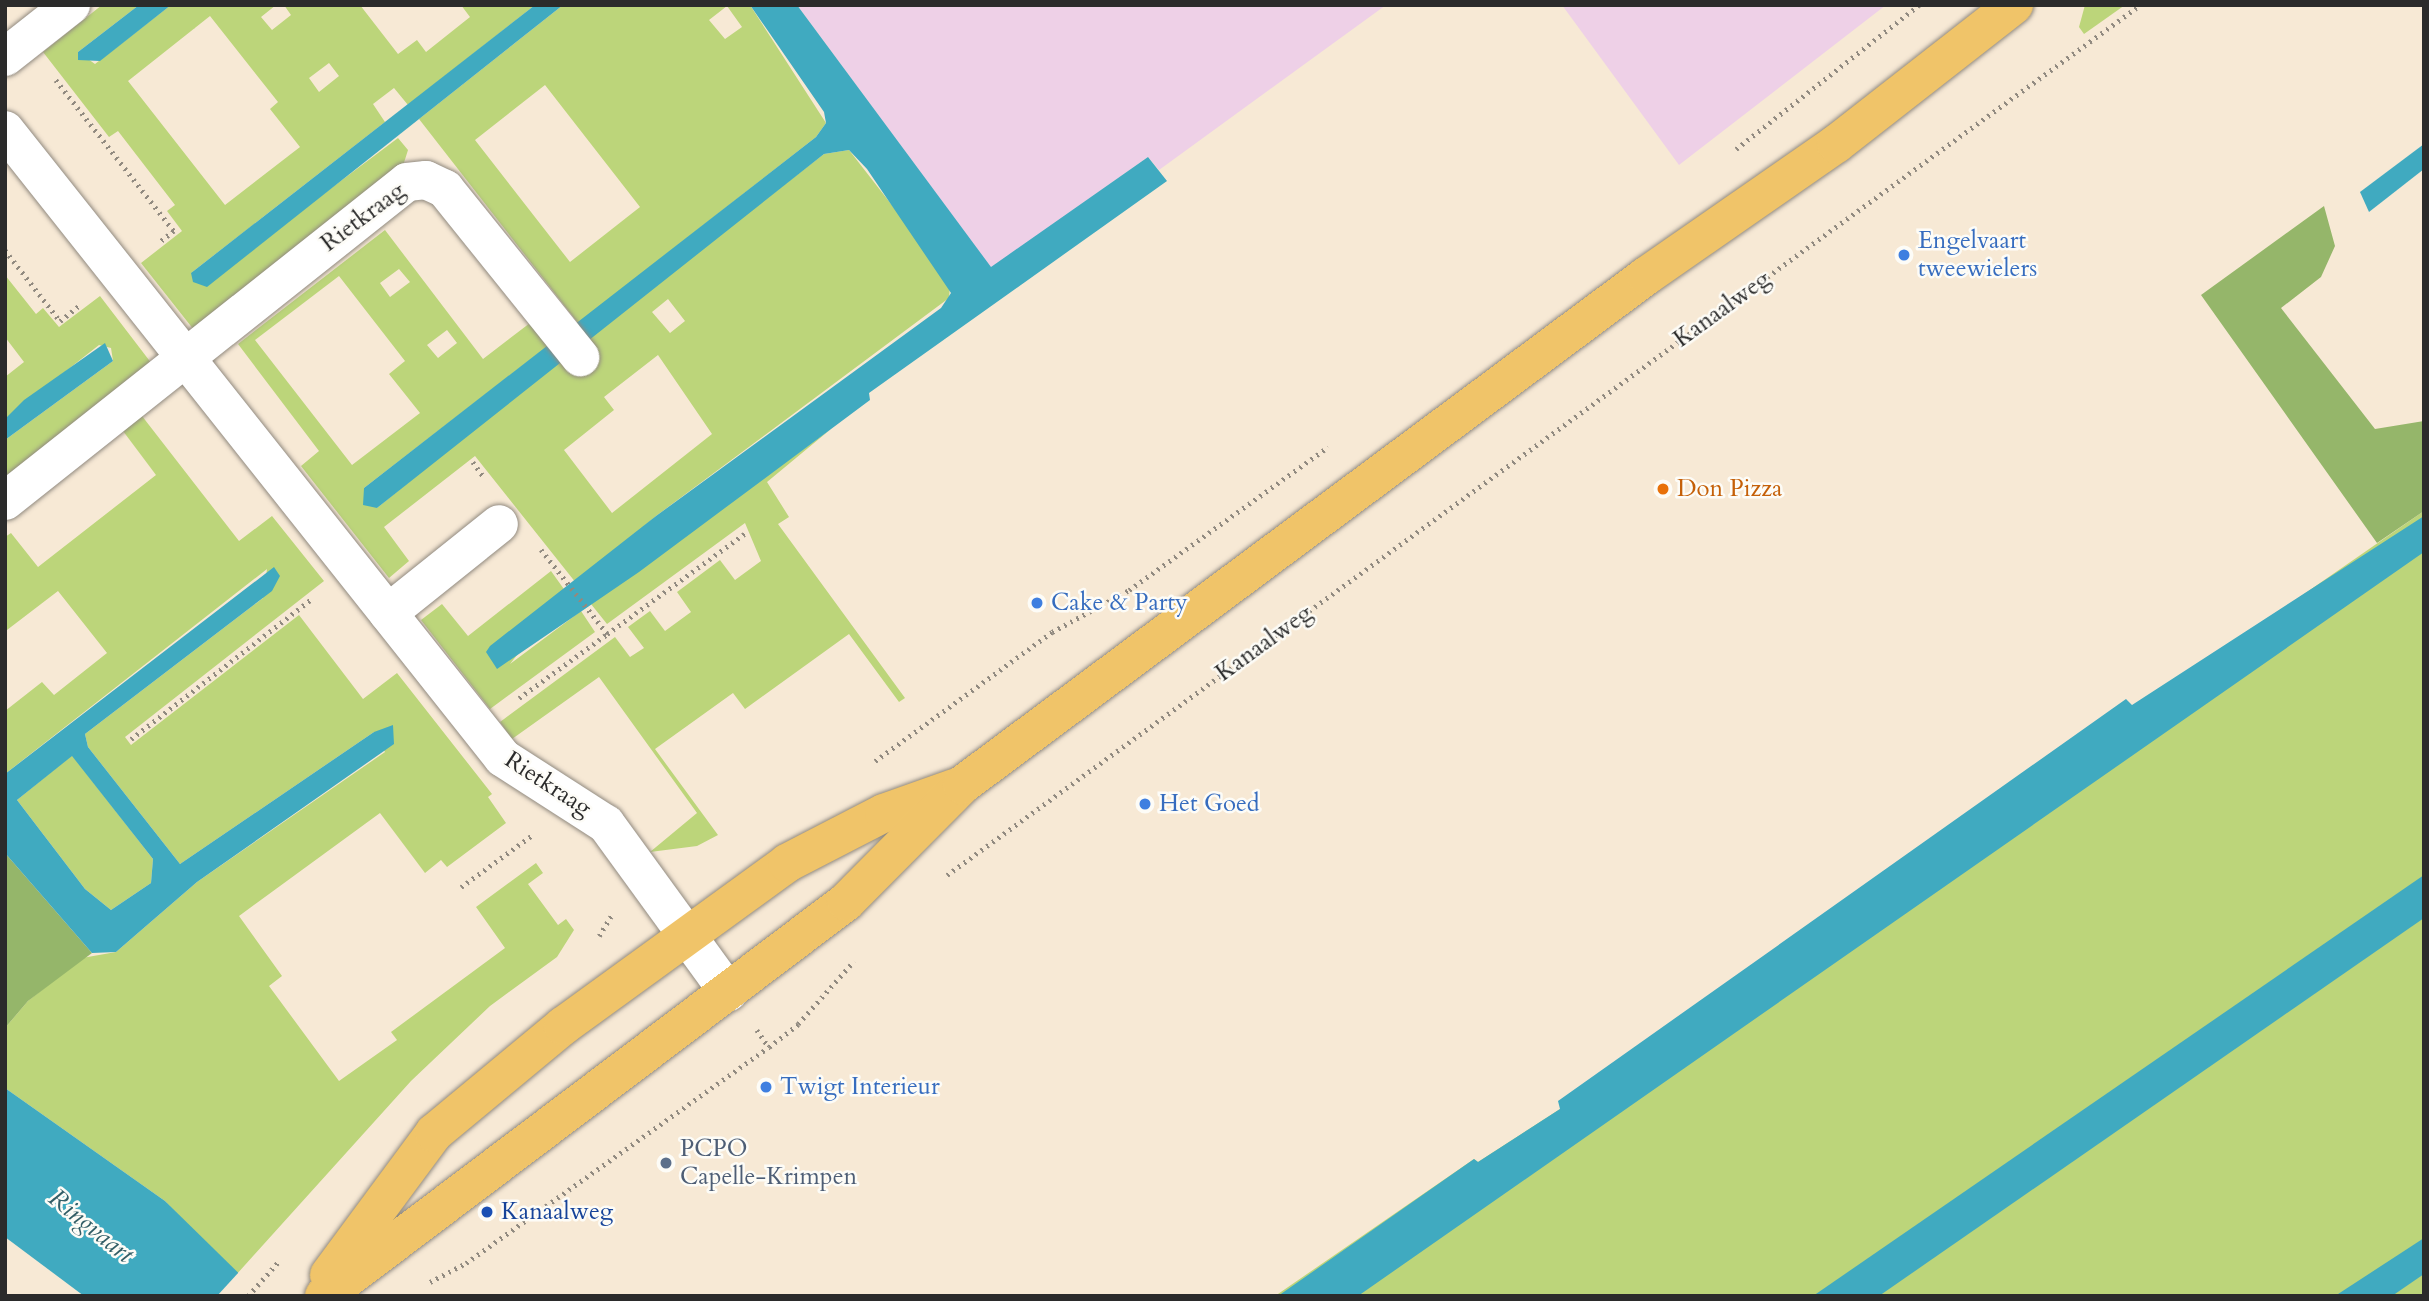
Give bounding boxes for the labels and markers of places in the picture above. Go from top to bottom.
place label: Engelvaart tweewielers [1918,227,2037,283]
marker: Engelvaart tweewielers [1896,247,1912,263]
place label: Don Pizza [1677,475,1782,503]
marker: Don Pizza [1655,481,1671,497]
place label: Cake & Party [1051,589,1188,617]
marker: Cake & Party [1029,595,1045,611]
place label: Het Goed [1159,790,1260,818]
marker: Het Goed [1137,796,1153,812]
place label: Twigt Interieur [780,1073,940,1101]
marker: Twigt Interieur [758,1079,774,1095]
place label: PCPO Capelle-Krimpen [680,1135,857,1191]
marker: PCPO Capelle-Krimpen [658,1155,674,1171]
place label: Kanaalweg [501,1198,613,1226]
marker: Kanaalweg [479,1204,495,1220]

